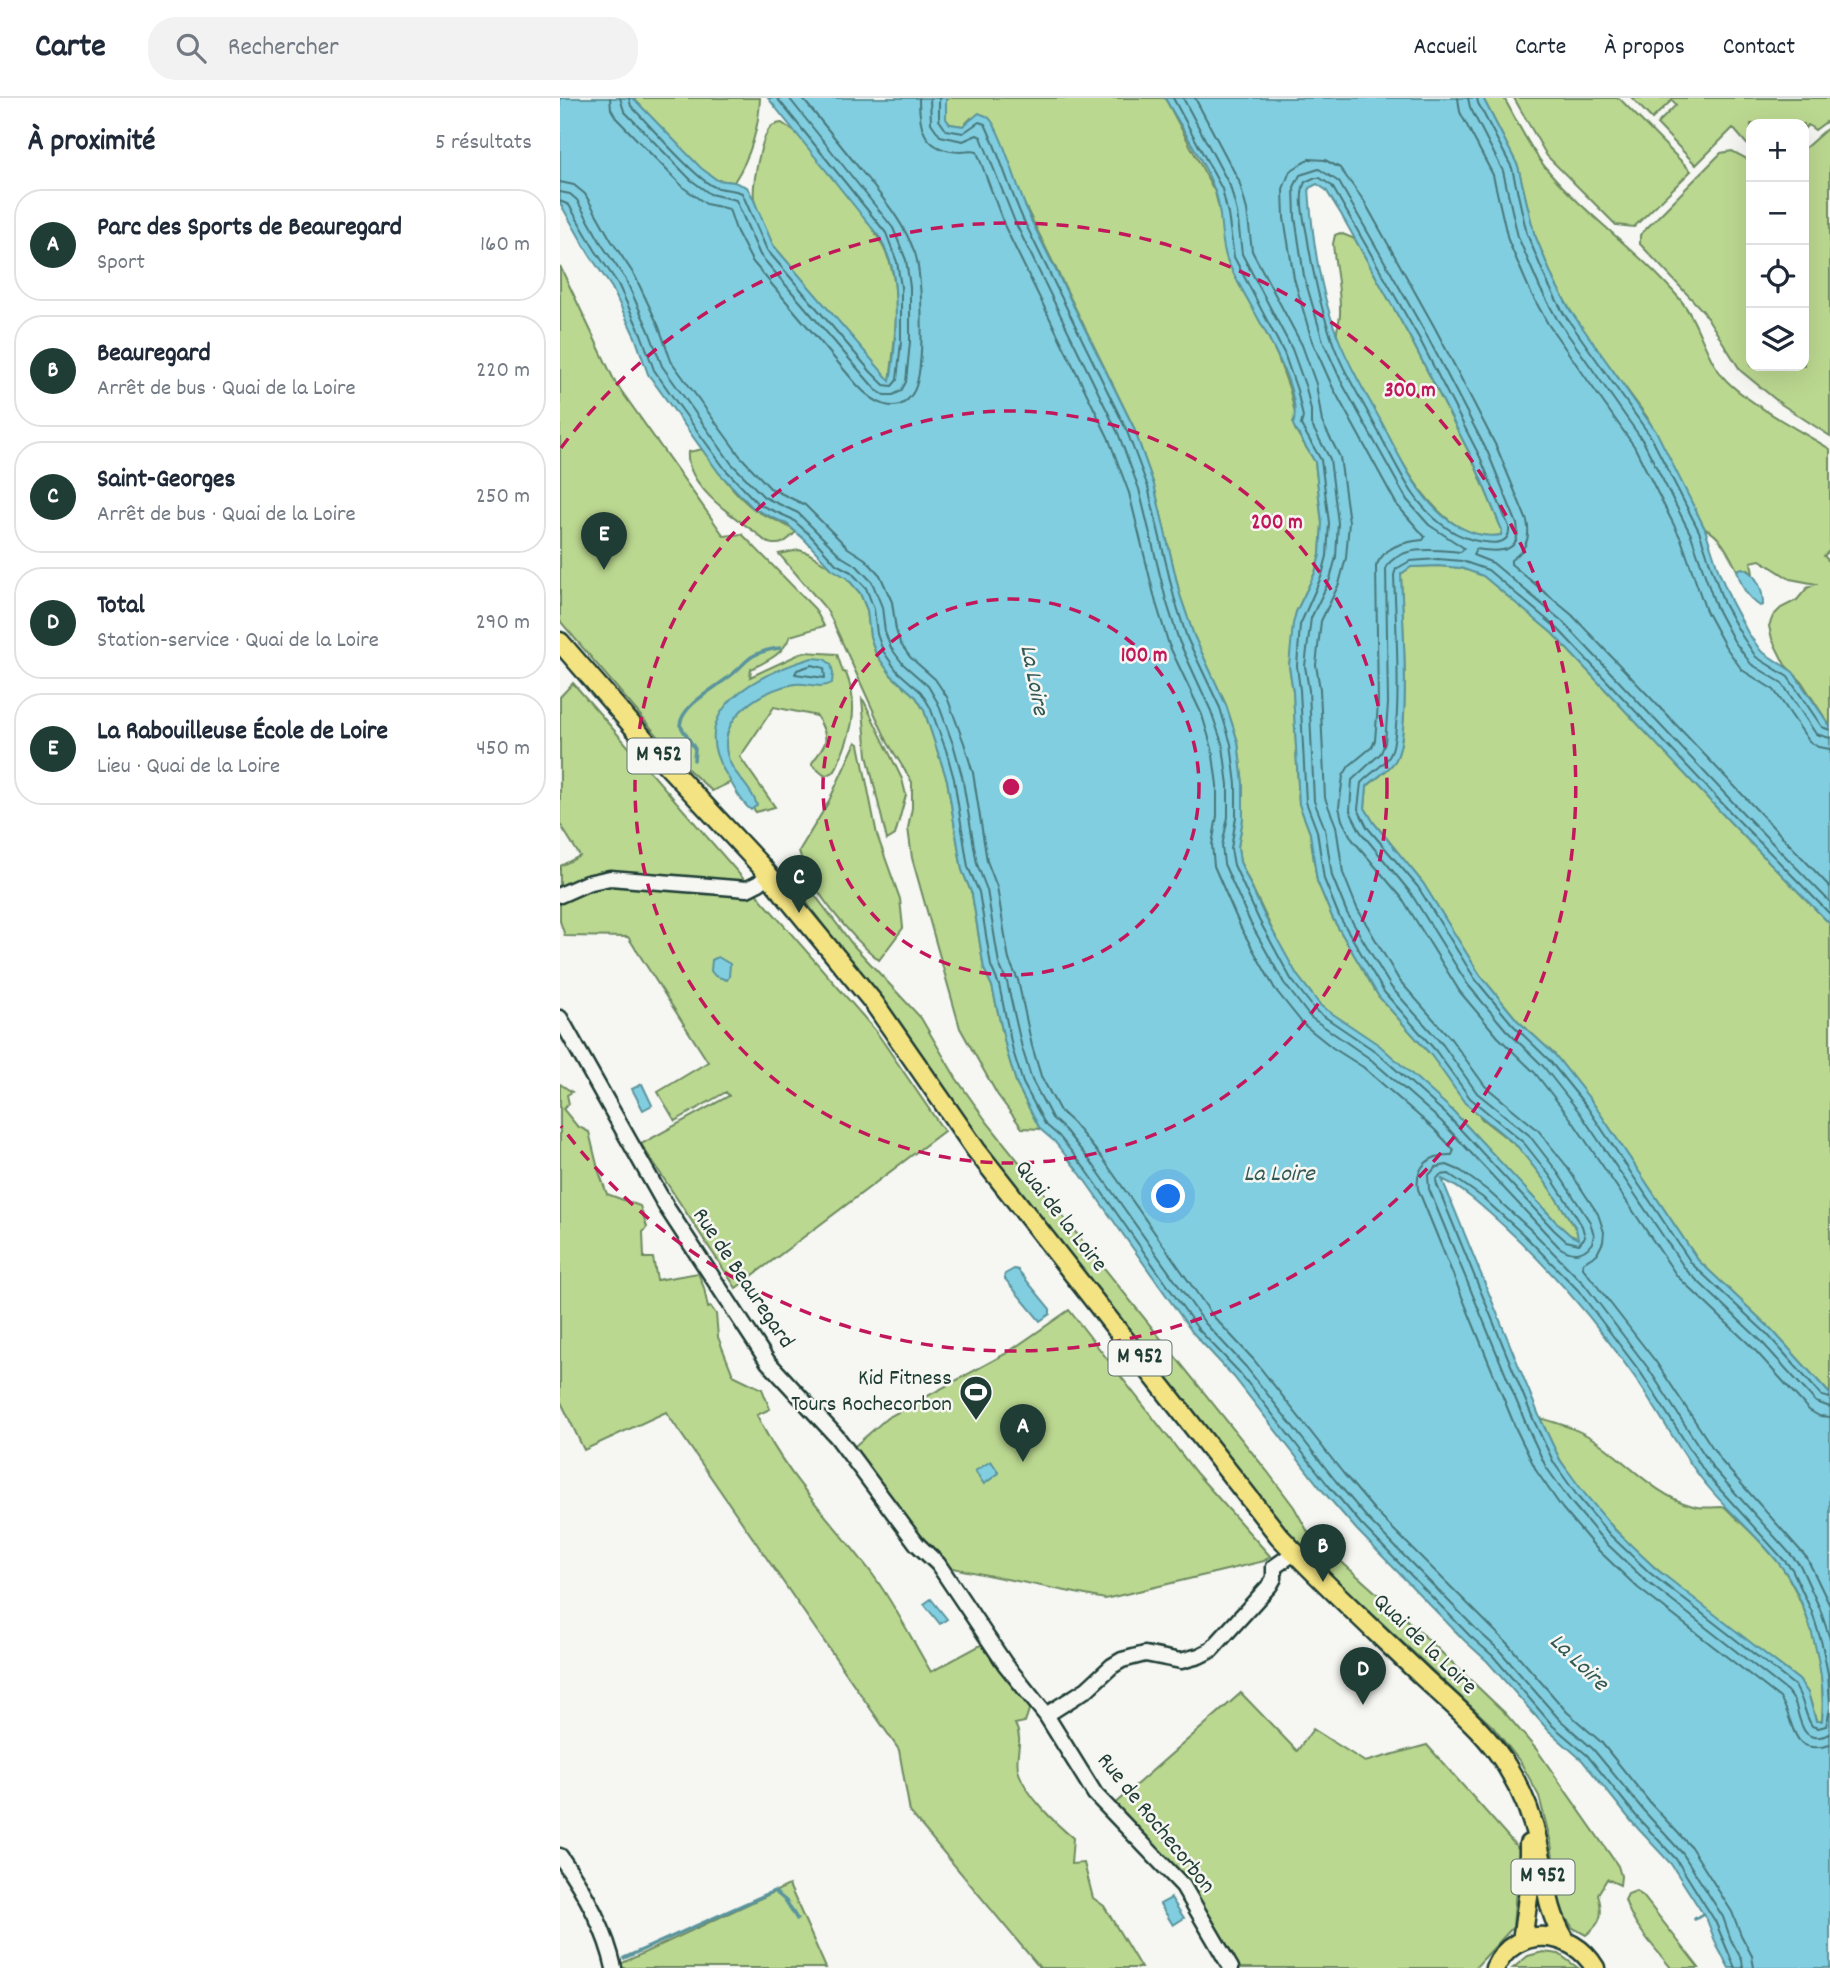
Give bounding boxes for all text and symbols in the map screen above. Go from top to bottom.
search box [148,17,638,80]
text: Carte [35,25,106,72]
icon: search [172,29,210,67]
text: Rechercher [228,30,339,67]
text: Accueil [1413,31,1477,65]
text: Carte [1515,31,1566,65]
text: À propos [1604,31,1685,65]
text: Contact [1723,31,1795,65]
map controls [1746,119,1809,371]
button: + [1746,119,1809,182]
text: À proximité [28,122,155,165]
text: 5 résultats [435,127,532,160]
button: − [1746,182,1809,245]
text: Parc des Sports de Beauregard [97,210,402,247]
text: A [47,229,59,262]
text: 160 m [480,229,530,262]
button: locate [1746,245,1809,308]
text: Sport [97,247,145,280]
button: layers [1746,308,1809,371]
text: Beauregard [97,336,211,373]
text: B [48,355,58,388]
text: 220 m [476,355,530,388]
text: Arrêt de bus · Quai de la Loire [97,373,356,406]
text: 300 m [1384,377,1436,407]
text: Saint-Georges [97,462,235,499]
text: C [47,481,59,514]
text: 250 m [476,481,530,514]
text: Arrêt de bus · Quai de la Loire [97,499,356,532]
text: 200 m [1251,509,1303,539]
pin: E [581,512,627,570]
text: Total [97,588,145,625]
text: D [47,607,59,640]
text: 290 m [476,607,530,640]
text: Station-service · Quai de la Loire [97,625,379,658]
water label: La Loire [1010,642,1057,719]
text: 100 m [1121,642,1167,672]
text: La Rabouilleuse École de Loire [97,714,388,751]
text: E [48,733,58,766]
text: 450 m [476,733,530,766]
road number: M 952 [628,738,690,774]
text: Lieu · Quai de la Loire [97,751,280,784]
centre of rings [999,775,1023,799]
pin: C [776,855,822,913]
street label: Quai de la Loire [1006,1154,1114,1280]
water label: La Loire [1244,1158,1316,1192]
your location [1151,1179,1185,1213]
street label: Rue de Beauregard [683,1202,801,1356]
road number: M 952 [1108,1340,1172,1376]
place label: Kid Fitness Tours Rochecorbon [791,1363,952,1422]
sports icon: Kid Fitness Tours Rochecorbon [957,1373,995,1422]
pin: A [1000,1404,1046,1462]
pin: B [1300,1524,1346,1582]
street label: Quai de la Loire [1364,1587,1484,1703]
water label: La Loire [1541,1626,1616,1701]
pin: D [1340,1647,1386,1705]
street label: Rue de Rochecorbon [1088,1746,1222,1902]
road number: M 952 [1511,1860,1574,1894]

